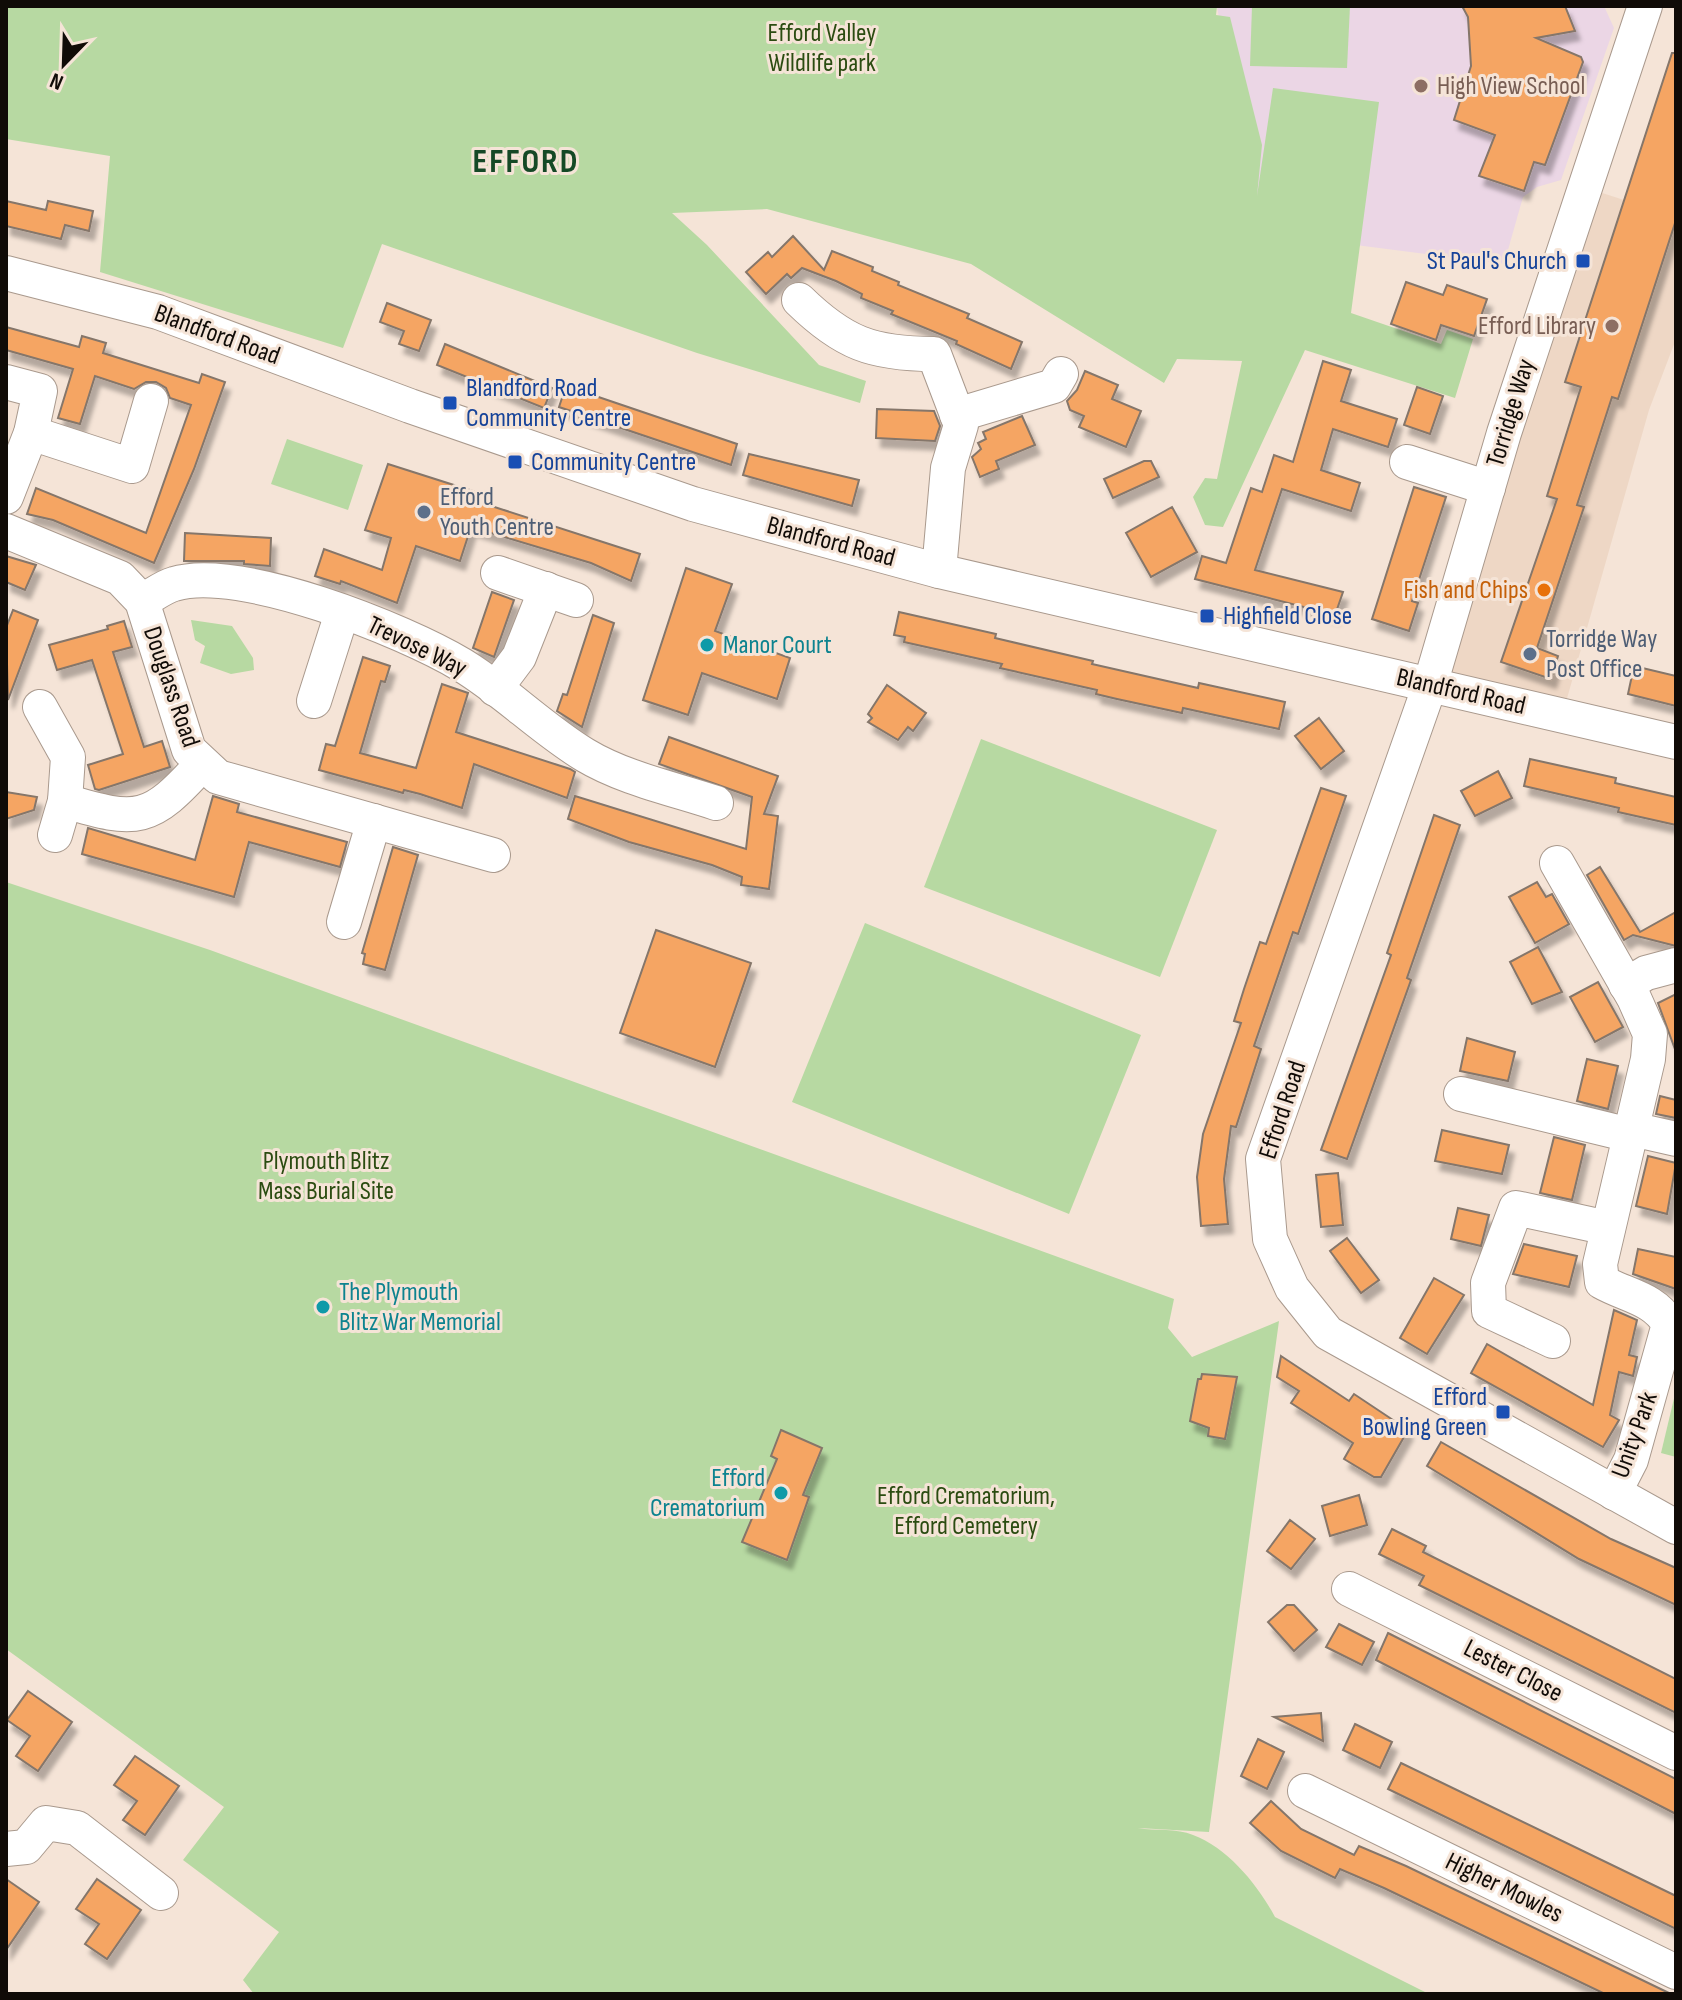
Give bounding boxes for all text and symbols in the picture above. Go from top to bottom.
park label: Efford Valley Wildlife park [768,18,876,79]
north arrow [24,24,104,104]
text: N [46,66,67,96]
place label: High View School [1437,71,1585,102]
marker: High View School [1412,77,1430,95]
district label: EFFORD [473,141,579,182]
place label: St Paul's Church [1427,246,1567,277]
marker: St Paul's Church [1574,252,1592,270]
street label: Blandford Road [150,298,284,372]
place label: Efford Library [1478,311,1596,342]
marker: Efford Library [1603,317,1621,335]
street label: Torridge Way [1480,355,1542,471]
place label: Blandford Road Community Centre [466,373,631,434]
marker: Blandford Road Community Centre [441,394,459,412]
place label: Community Centre [531,447,696,478]
marker: Community Centre [506,453,524,471]
place label: Efford Youth Centre [440,482,554,543]
marker: Efford Youth Centre [415,503,433,521]
street label: Blandford Road [763,510,899,574]
place label: Fish and Chips [1404,575,1528,606]
marker: Fish and Chips [1535,581,1553,599]
place label: Highfield Close [1223,601,1352,632]
marker: Highfield Close [1198,607,1216,625]
street label: Trevose Way [362,610,472,684]
street label: Douglass Road [136,623,206,751]
place label: Torridge Way Post Office [1546,624,1657,685]
place label: Manor Court [723,630,832,661]
marker: Manor Court [698,636,716,654]
marker: Torridge Way Post Office [1521,645,1539,663]
street label: Blandford Road [1393,662,1529,722]
street label: Efford Road [1253,1057,1313,1163]
park label: Plymouth Blitz Mass Burial Site [258,1146,394,1207]
place label: The Plymouth Blitz War Memorial [339,1277,501,1338]
marker: The Plymouth Blitz War Memorial [314,1298,332,1316]
place label: Efford Bowling Green [1362,1382,1487,1443]
street label: Unity Park [1605,1388,1665,1482]
marker: Efford Bowling Green [1494,1403,1512,1421]
place label: Efford Crematorium [650,1463,765,1524]
park label: Efford Crematorium, Efford Cemetery [877,1481,1055,1542]
marker: Efford Crematorium [772,1484,790,1502]
street label: Lester Close [1458,1633,1568,1709]
street label: Higher Mowles [1440,1846,1568,1930]

